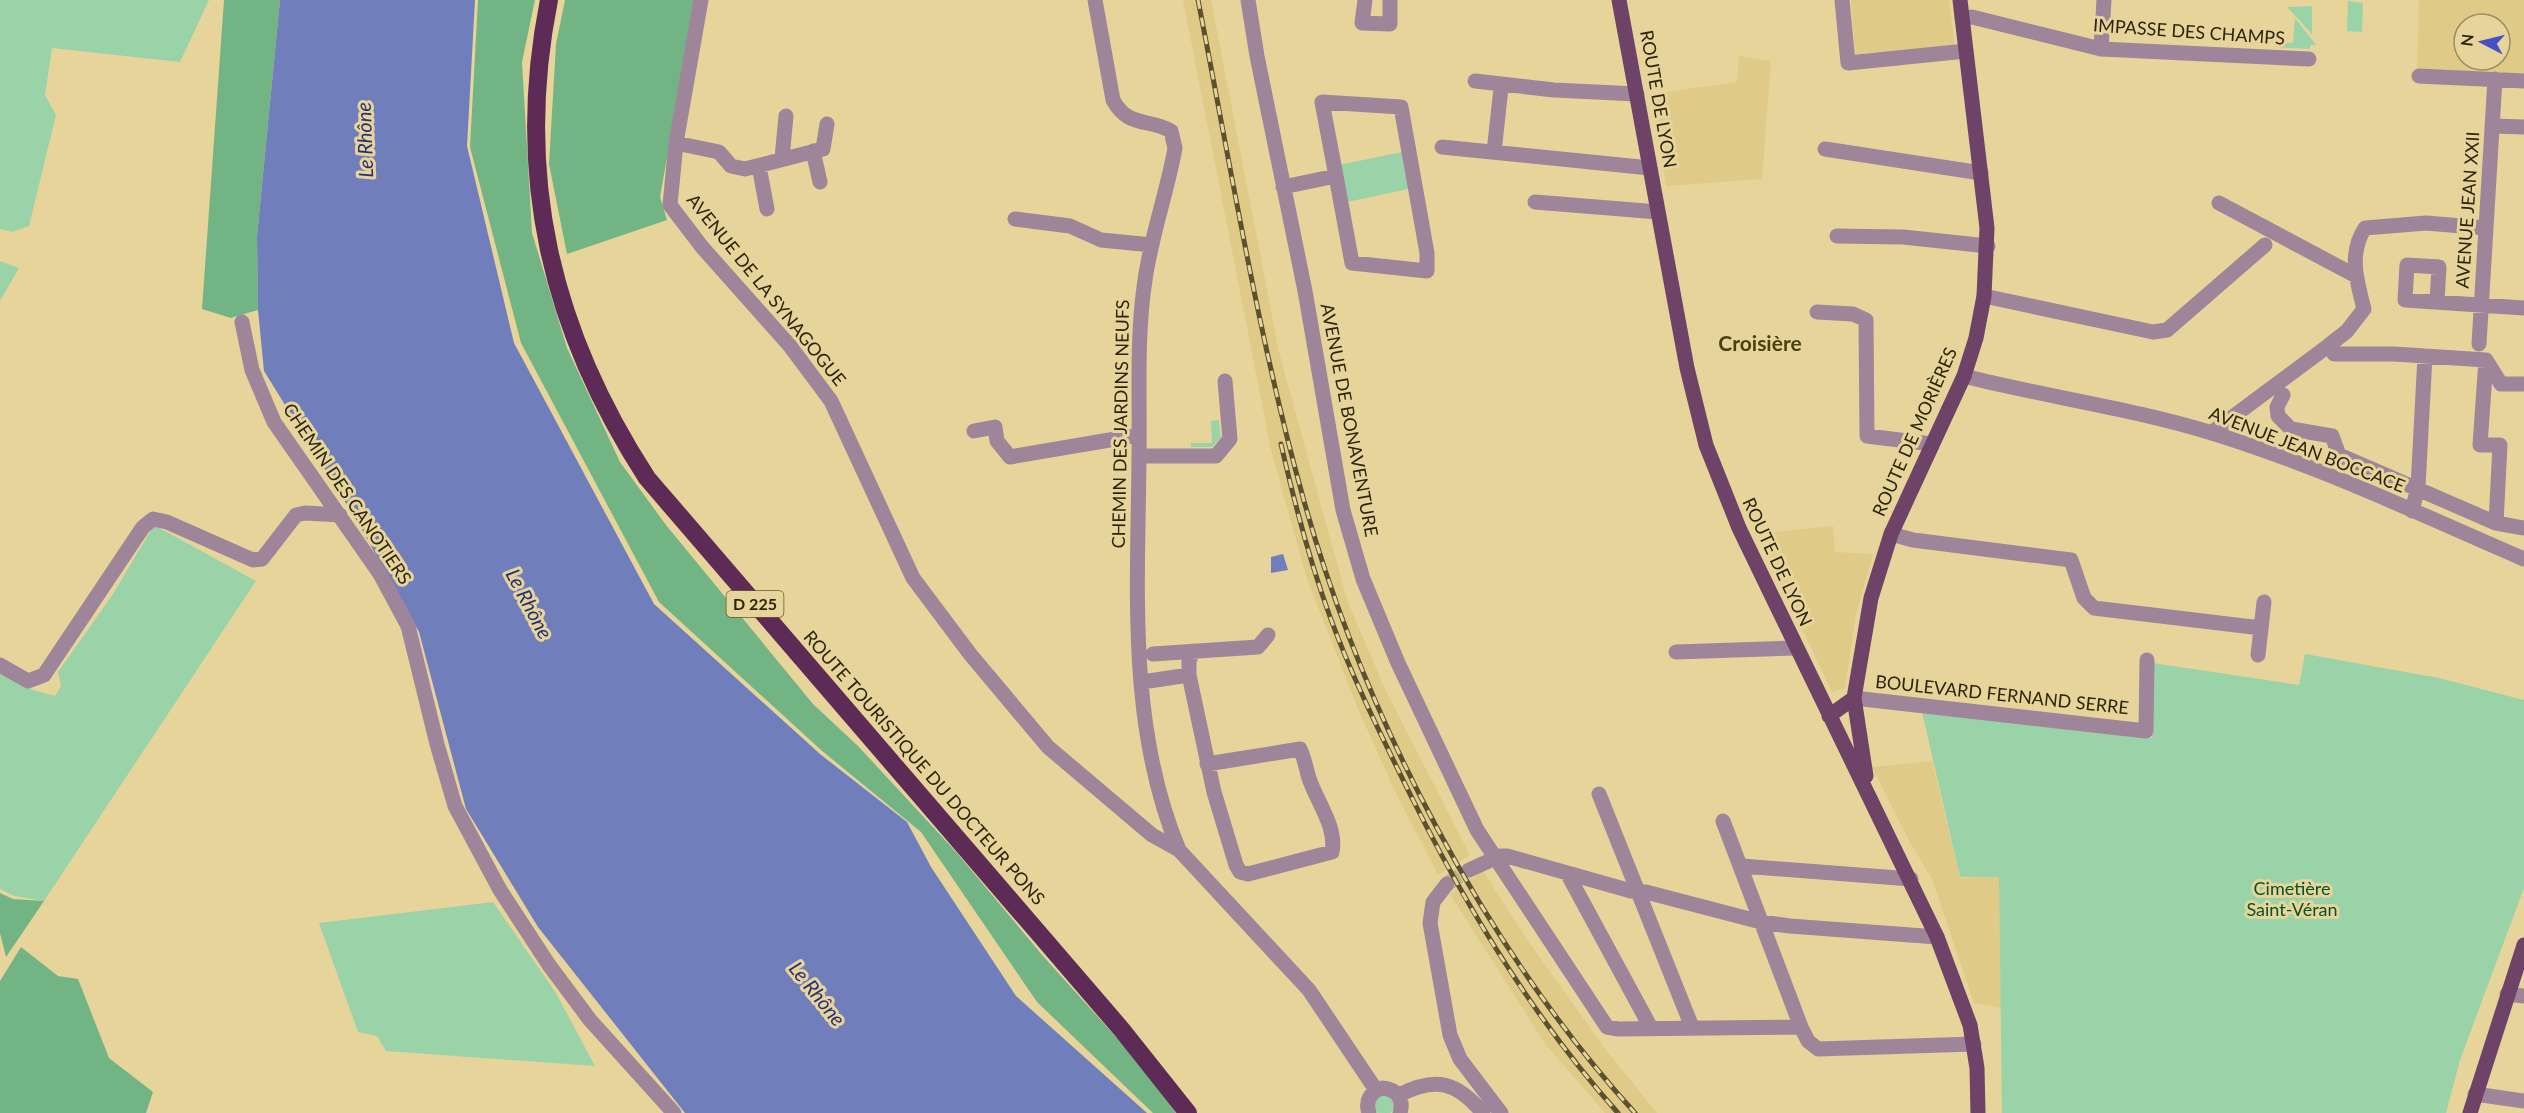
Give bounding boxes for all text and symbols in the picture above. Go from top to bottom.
north arrow [2452,12,2512,72]
street label: IMPASSE DES CHAMPS [2092,13,2286,49]
street label: ROUTE DE LYON [1636,28,1682,169]
text: N [2456,33,2477,47]
water label: Le Rhône [351,102,377,178]
street label: AVENUE JEAN XXII [2451,131,2483,289]
street label: AVENUE DE LA SYNAGOGUE [683,189,851,390]
street label: CHEMIN DES JARDINS NEUFS [1107,299,1133,549]
street label: AVENUE DE BONAVENTURE [1317,301,1383,538]
district label: Croisière [1718,330,1802,355]
street label: ROUTE DE MORIÈRES [1867,344,1961,519]
street label: CHEMIN DES CANOTIERS [279,399,417,588]
street label: AVENUE JEAN BOCCACE [2206,402,2408,497]
street label: ROUTE DE LYON [1738,494,1817,629]
water label: Le Rhône [502,564,558,643]
road number: D 225 [726,591,783,617]
street label: ROUTE TOURISTIQUE DU DOCTEUR PONS [800,626,1050,909]
street label: BOULEVARD FERNAND SERRE [1874,670,2130,718]
park label: Cimetière Saint-Véran [2246,877,2338,920]
water label: Le Rhône [785,956,851,1030]

